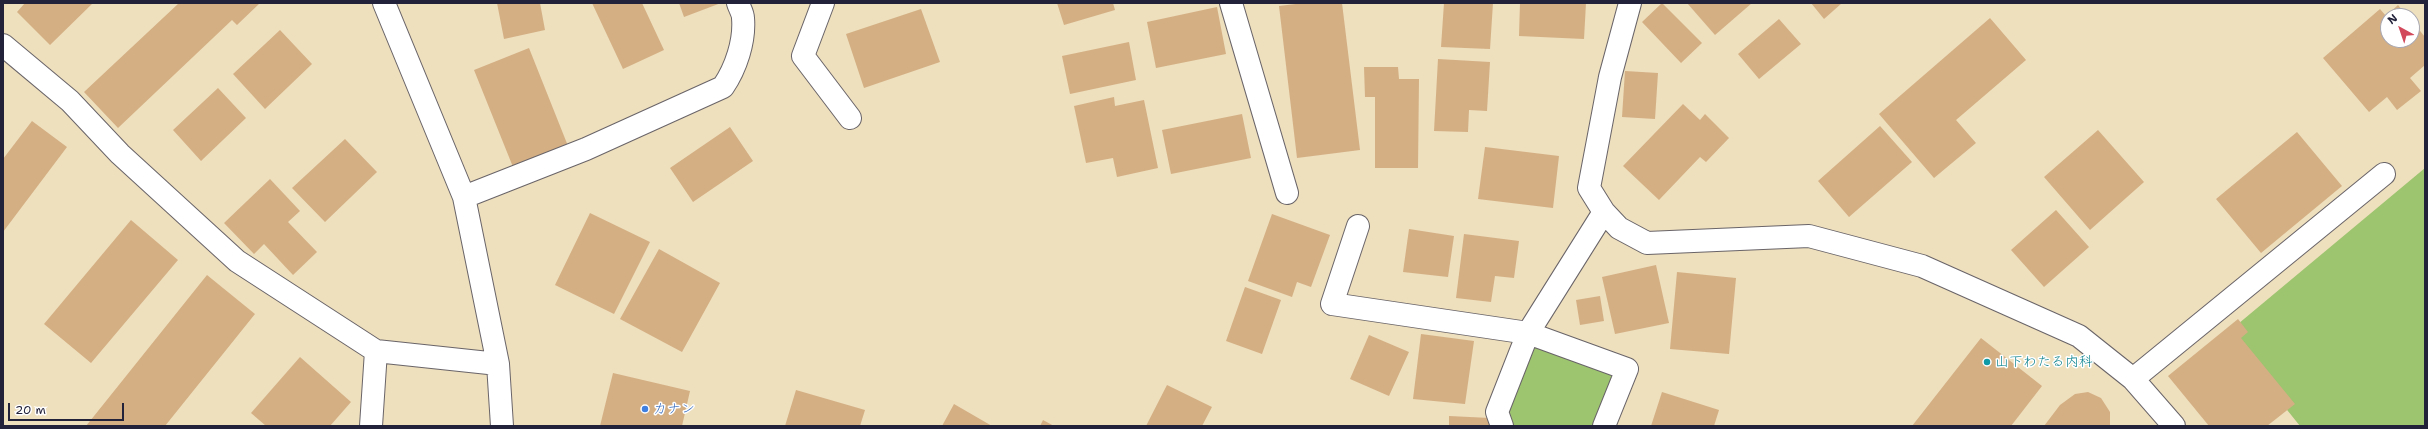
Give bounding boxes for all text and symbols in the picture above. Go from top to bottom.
north arrow [2380,8,2420,48]
text: N [2384,11,2401,28]
place label: 山下わたる内科 [1995,354,2093,370]
marker: 山下わたる内科 [1982,357,1992,367]
scale bar [10,395,126,421]
place label: カナン [653,401,695,417]
text: 20 m [15,402,46,418]
marker: カナン [640,404,650,414]

